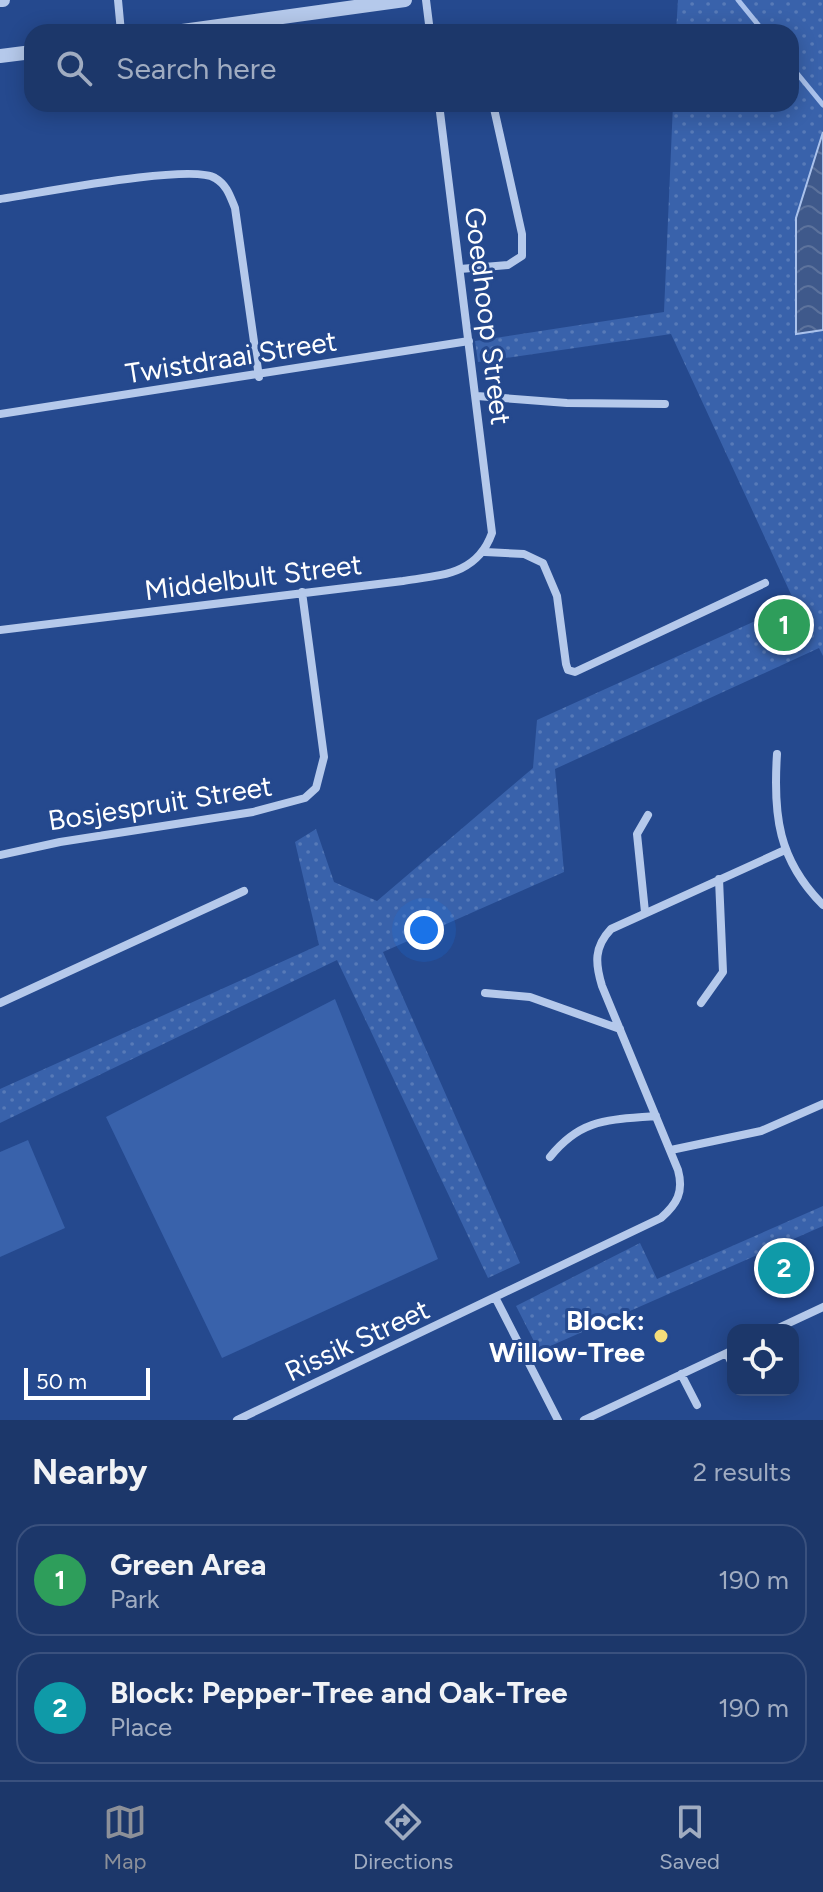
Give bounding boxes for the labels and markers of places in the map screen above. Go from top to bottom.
pin: 1 [758,595,810,655]
pin: 2 [758,1238,810,1298]
place label: Block: Willow-Tree [489,1303,645,1369]
marker: Block: Willow-Tree [652,1327,670,1345]

